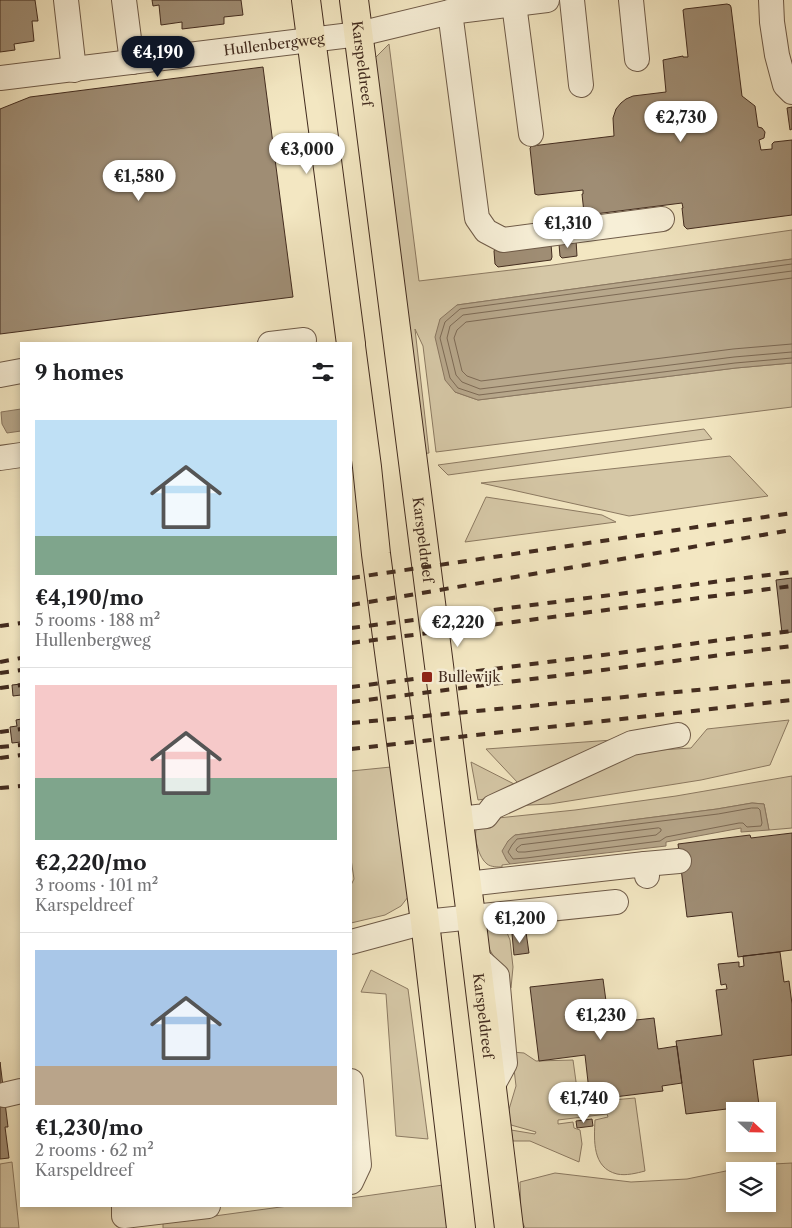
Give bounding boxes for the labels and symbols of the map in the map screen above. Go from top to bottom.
street label: Karspeldreef [348,20,377,109]
street label: Hullenbergweg [223,29,326,60]
pin: €4,190 [117,36,199,78]
pin: €2,730 [640,100,722,143]
pin: €3,000 [266,132,348,175]
pin: €1,580 [98,160,180,202]
pin: €1,310 [527,206,609,249]
street label: Karspeldreef [409,496,438,585]
pin: €2,220 [417,606,499,648]
place label: Bullewijk [438,668,501,686]
marker: Bullewijk [420,670,434,684]
pin: €1,200 [479,902,561,944]
street label: Karspeldreef [469,972,498,1062]
pin: €1,230 [560,998,642,1041]
pin: €1,740 [543,1082,625,1124]
north arrow [726,1102,776,1152]

